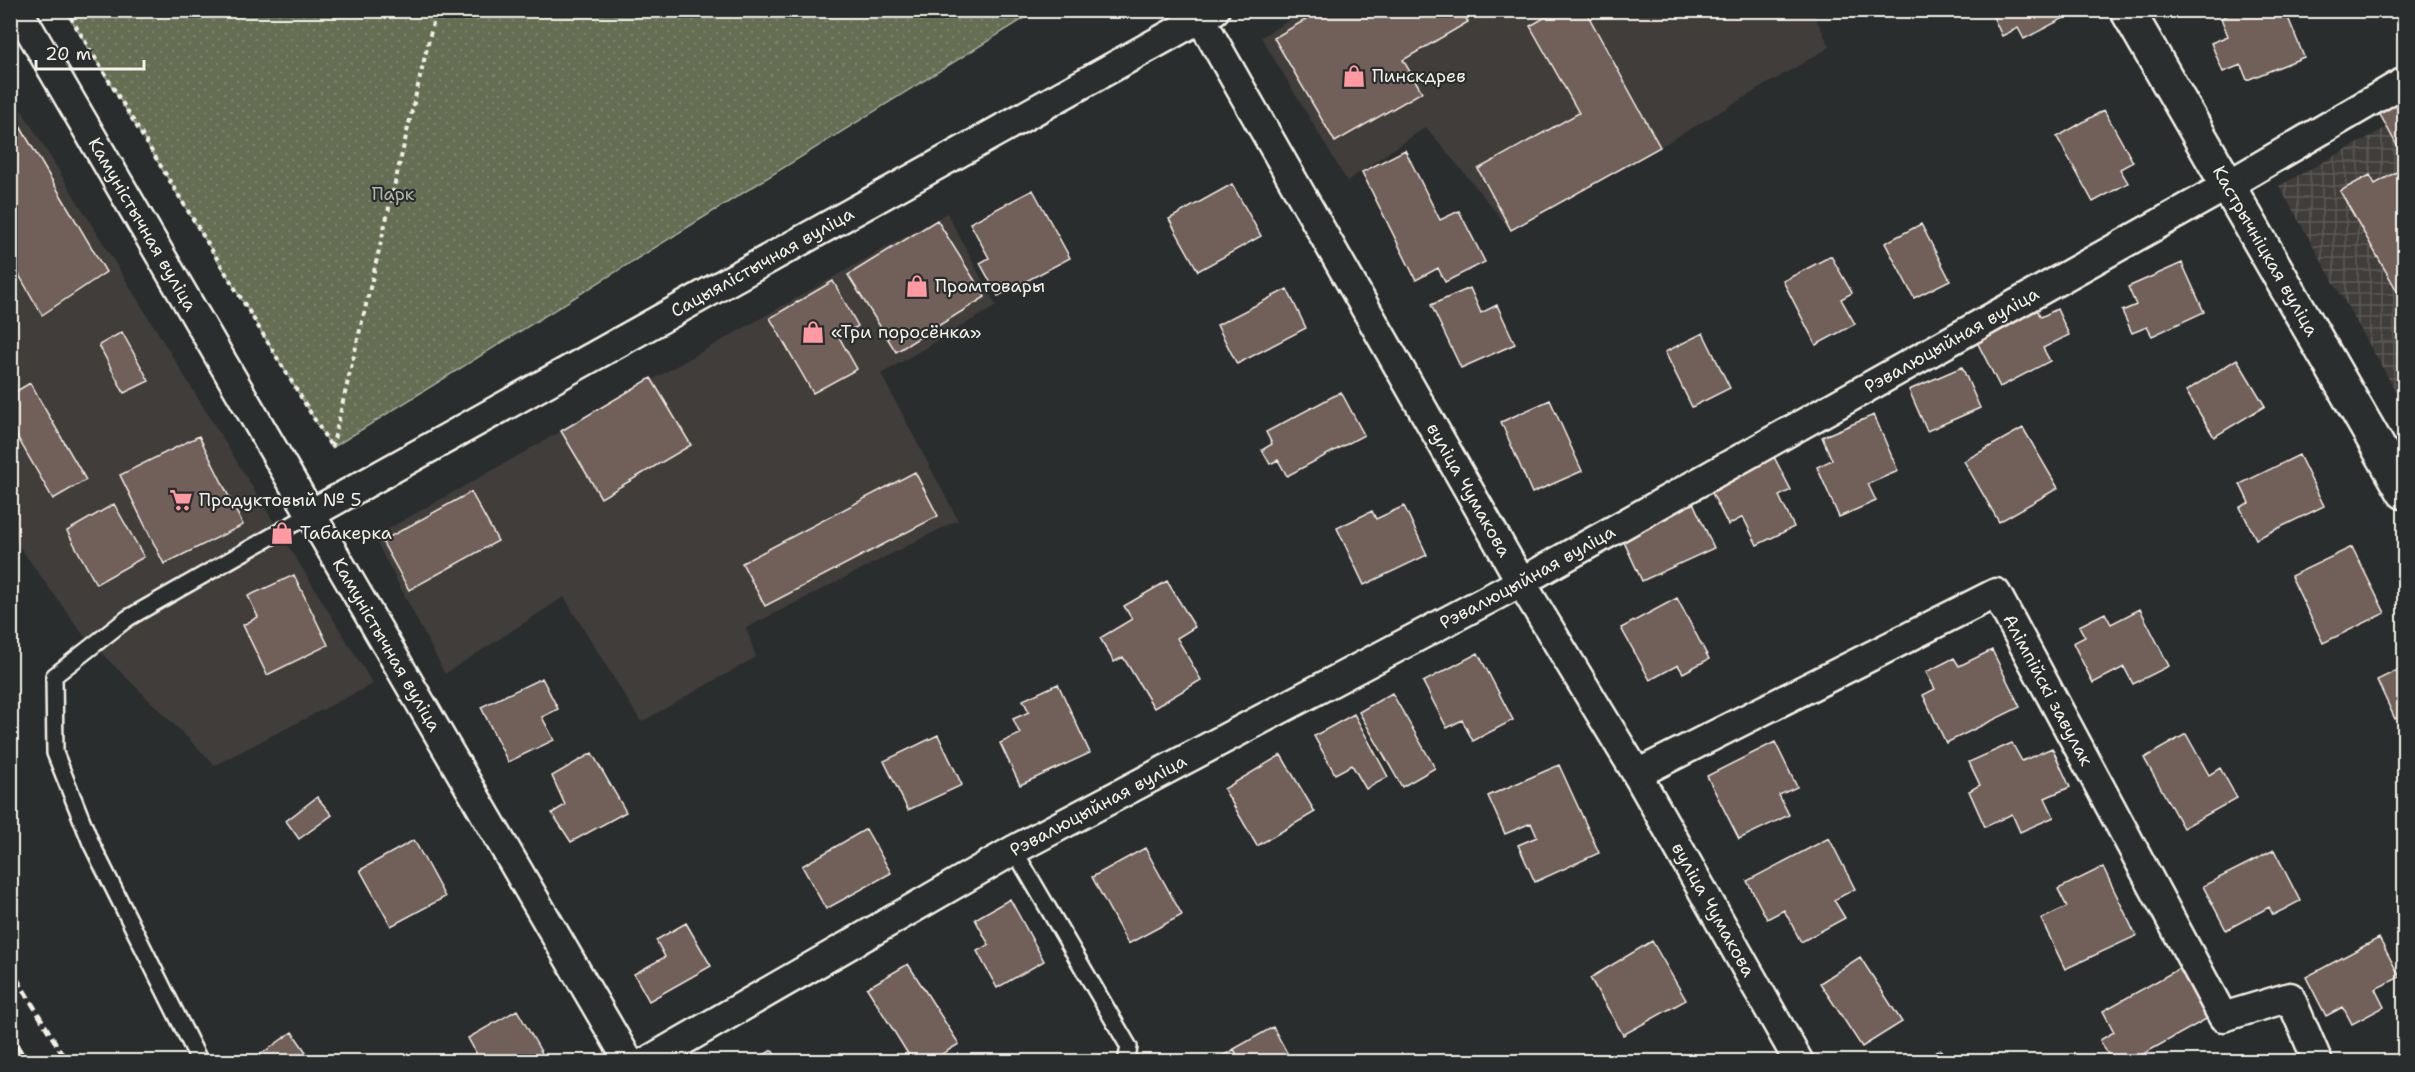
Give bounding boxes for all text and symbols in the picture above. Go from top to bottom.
scale bar [36,33,144,71]
text: 20 m [45,42,91,66]
shop icon: Пинскдрев [1341,63,1367,89]
place label: Пинскдрев [1372,64,1466,88]
street label: Камуністычная вуліца [83,133,202,316]
street label: Кастрычніцкая вуліца [2207,161,2324,341]
park label: Парк [372,182,415,206]
street label: Сацыялістычная вуліца [666,202,858,323]
shop icon: Промтовары [904,273,930,299]
place label: Промтовары [935,274,1045,298]
street label: Рэвалюцыйная вуліца [1860,282,2043,399]
shop icon: «Три поросёнка» [800,319,826,345]
place label: «Три поросёнка» [831,320,981,344]
street label: вуліца Чумакова [1421,419,1516,561]
supermarket icon: Продуктовый № 5 [168,487,194,513]
place label: Продуктовый № 5 [199,488,362,512]
shop icon: Табакерка [269,520,295,546]
street label: Рэвалюцыйная вуліца [1435,520,1619,635]
place label: Табакерка [300,521,392,545]
street label: Камуністычная вуліца [327,553,447,736]
street label: Алімпійскі завулак [1997,610,2099,771]
street label: Рэвалюцыйная вуліца [1006,749,1191,862]
street label: вуліца Чумакова [1666,838,1761,981]

